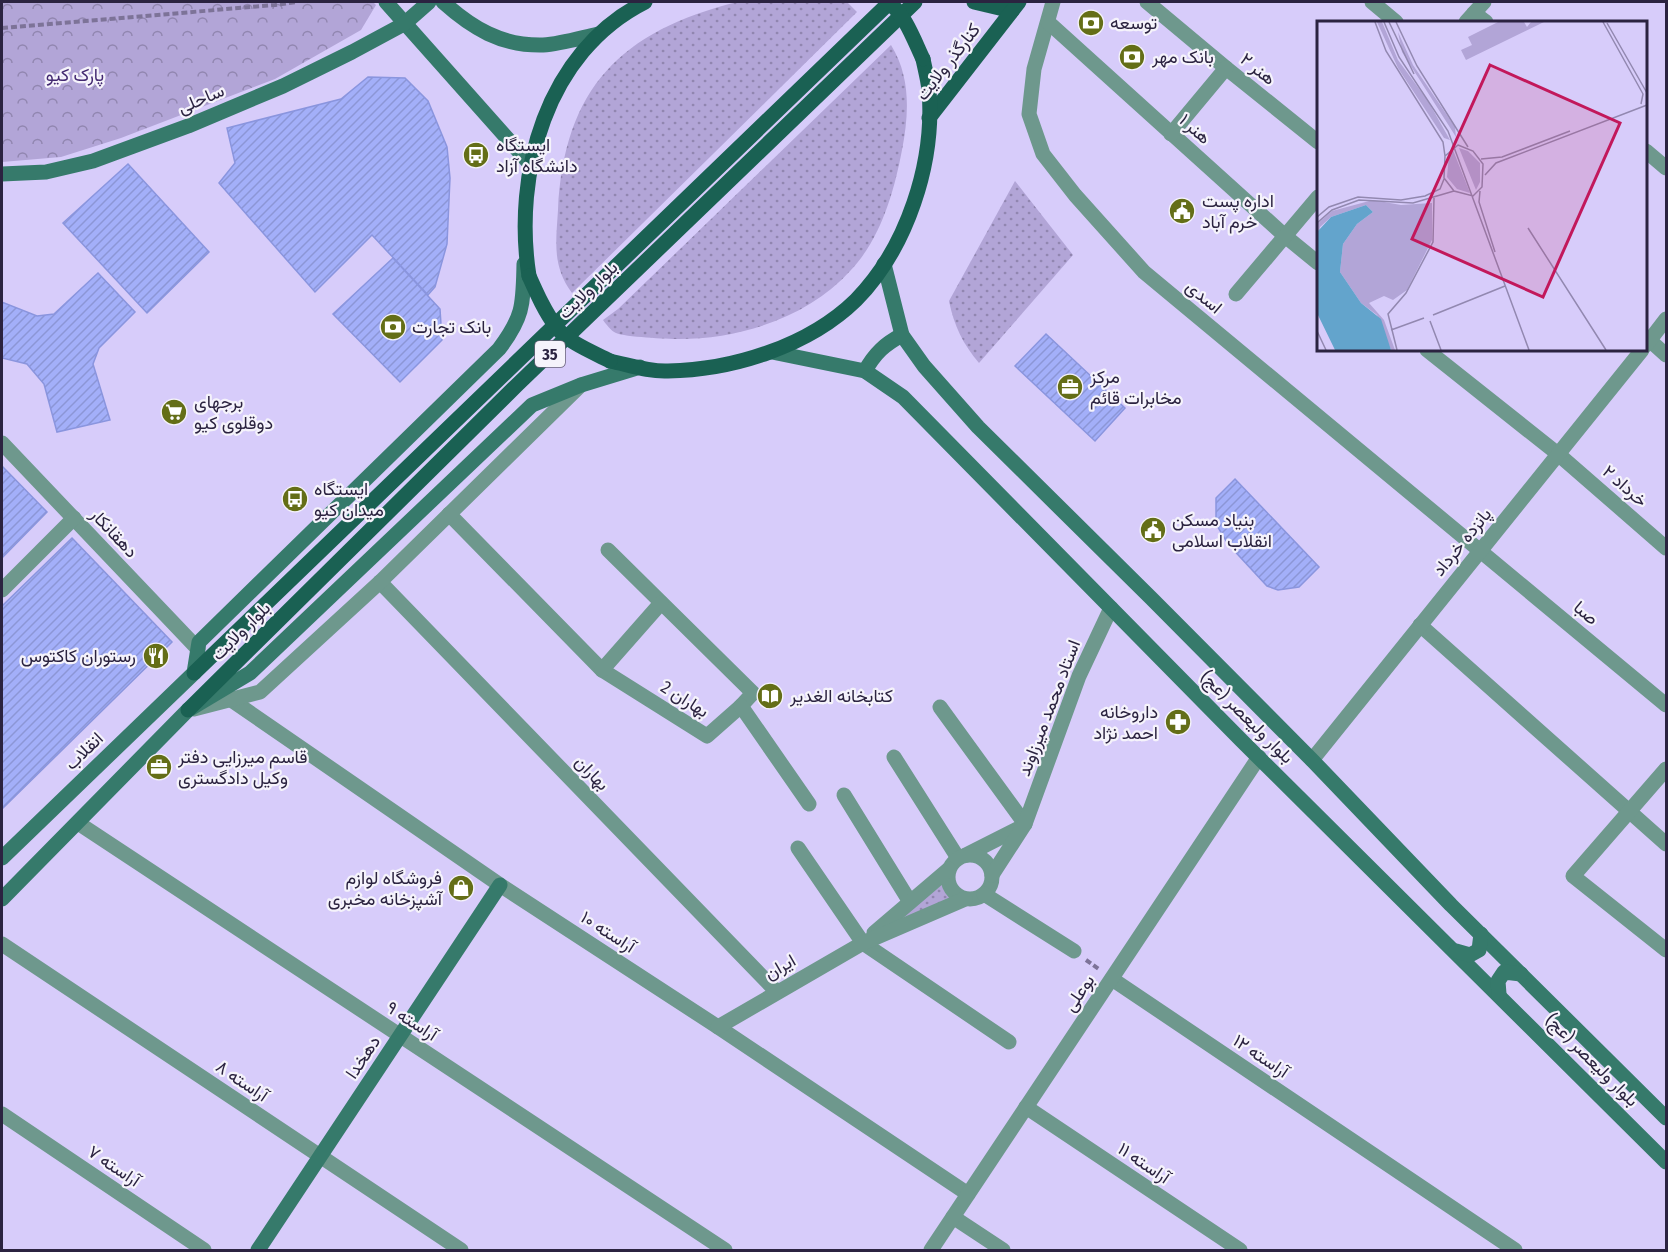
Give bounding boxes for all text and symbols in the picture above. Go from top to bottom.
bank icon: توسعه [1076,8,1106,38]
place label: توسعه [1110,12,1157,34]
street label: کنارگذر ولایت [911,19,985,105]
inset map [1317,21,1647,351]
bank icon: بانک مهر [1117,42,1147,72]
place label: بانک مهر [1151,46,1214,68]
street label: هنر ۲ [1236,48,1280,90]
park label: پارک کیو [46,64,104,87]
street label: ساحلی [174,79,228,119]
street label: هنر ۱ [1175,109,1215,149]
place label: ایستگاه دانشگاه آزاد [496,134,578,177]
bus stop icon: ایستگاه دانشگاه آزاد [461,140,491,170]
place label: اداره پست خرم آباد [1202,190,1274,234]
public building icon: اداره پست خرم آباد [1167,196,1197,226]
street label: بلوار ولایت [554,256,622,324]
street label: اسدی [1181,276,1227,318]
bank icon: بانک تجارت [378,312,408,342]
place label: بانک تجارت [412,316,491,338]
road number: 35 [535,341,565,367]
place label: مرکز مخابرات قائم [1089,366,1182,410]
office icon: مرکز مخابرات قائم [1055,372,1085,402]
place label: برجهای دوقلوی کیو [194,391,273,434]
supermarket icon: برجهای دوقلوی کیو [159,397,189,427]
street label: خرداد ۲ [1598,460,1652,512]
place label: ایستگاه میدان کیو [314,478,384,521]
bus stop icon: ایستگاه میدان کیو [280,484,310,514]
street label: دهقانکار [85,503,143,562]
street label: پانزده خرداد [1428,504,1497,581]
place label: بنیاد مسکن انقلاب اسلامی [1172,509,1272,552]
public building icon: بنیاد مسکن انقلاب اسلامی [1138,515,1168,545]
street label: صبا [1569,596,1603,630]
street label: بلوار ولایت [207,597,275,665]
street label: استاد محمد میرزاوند [1013,637,1085,779]
restaurant icon: رستوران کاکتوس [141,641,171,671]
place label: رستوران کاکتوس [21,645,136,667]
street label: بلوار ولیعصر (عج) [1195,666,1298,769]
street label: بهاران 2 [657,676,713,722]
library icon: کتابخانه الغدیر [755,681,785,711]
place label: کتابخانه الغدیر [789,685,893,707]
place label: داروخانه احمد نژاد [1093,701,1158,744]
pharmacy icon: داروخانه احمد نژاد [1163,707,1193,737]
street label: انقلاب [60,728,108,774]
place label: قاسم میرزایی دفتر وکیل دادگستری [177,746,308,789]
street label: بهاران [570,751,614,795]
office icon: قاسم میرزایی دفتر وکیل دادگستری [144,752,174,782]
place label: فروشگاه لوازم آشپزخانه مخبری [328,867,444,911]
shop icon: فروشگاه لوازم آشپزخانه مخبری [446,873,476,903]
street label: آراسته ۱۰ [577,906,641,959]
street label: ایران [760,949,800,985]
street label: بوعلی [1059,970,1099,1016]
street label: آراسته ۹ [382,996,443,1047]
street label: بلوار ولیعصر (عج) [1540,1009,1643,1112]
street label: ۱۲ آراسته [1229,1029,1295,1084]
street label: دهخدا [341,1031,385,1083]
street label: آراسته ۸ [212,1056,274,1108]
street label: آراسته ۱۱ [1114,1138,1176,1189]
street label: آراسته ۷ [84,1141,146,1193]

